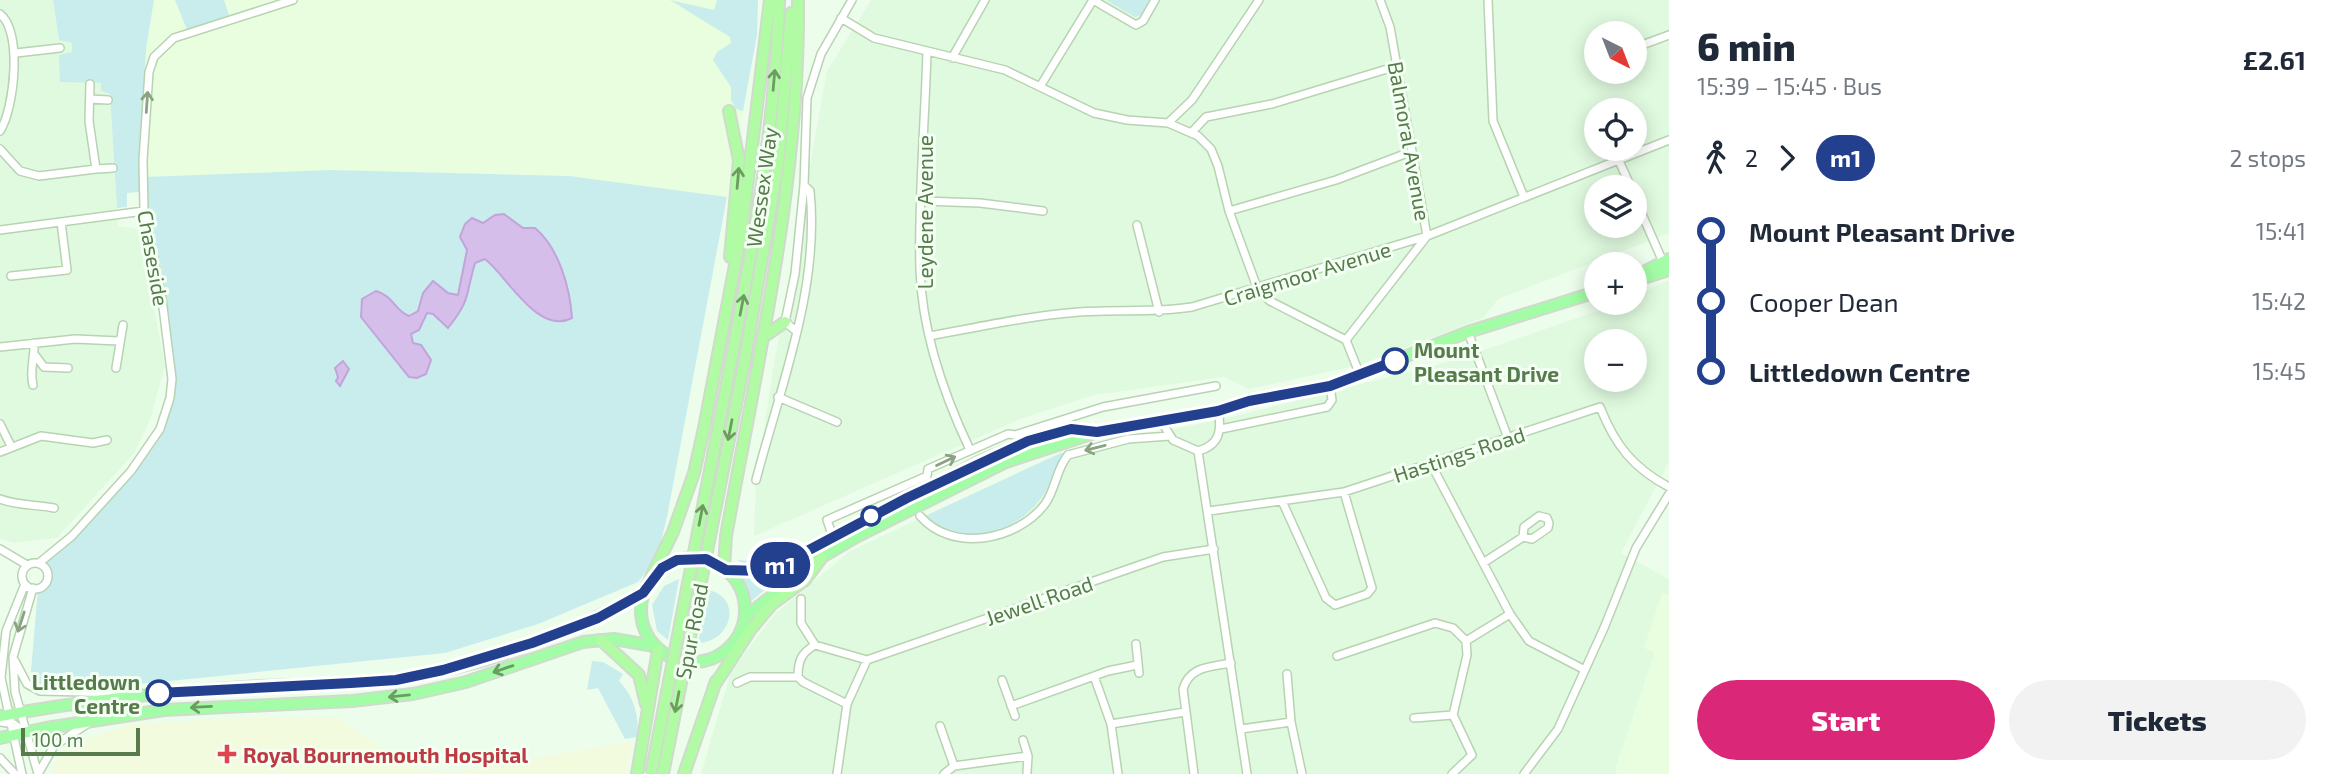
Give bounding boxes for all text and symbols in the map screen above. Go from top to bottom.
north arrow [1584,21,1647,84]
map controls [1584,21,1647,392]
text: 6 min [1697,23,1796,69]
text: £2.61 [2243,44,2306,75]
street label: Balmoral Avenue [1384,59,1436,223]
one-way arrow [768,70,781,92]
text: 15:39 – 15:45 · Bus [1697,72,1882,100]
one-way arrow [141,91,154,113]
button: locate [1584,98,1647,161]
street label: Wessex Way [740,125,782,249]
street label: Leydene Avenue [912,135,937,289]
icon: walk [1697,139,1735,177]
icon: forward [1768,139,1806,177]
text: m1 [1830,143,1861,172]
text: 2 [1745,144,1758,172]
text: 2 stops [2229,144,2306,172]
one-way arrow [732,167,745,190]
button: layers [1584,175,1647,238]
street label: Chaseside [133,208,175,308]
text: Mount Pleasant Drive [1749,216,2015,247]
text: 15:41 [2256,217,2306,245]
street label: Craigmoor Avenue [1220,236,1394,310]
button: + [1584,252,1647,315]
text: Cooper Dean [1749,286,1899,317]
text: 15:42 [2252,287,2306,315]
one-way arrow [735,294,749,317]
button: − [1584,329,1647,392]
place label: Mount Pleasant Drive [1414,337,1559,386]
marker: Mount Pleasant Drive [1382,348,1408,374]
text: Littledown Centre [1749,356,1970,387]
text: 15:45 [2253,357,2306,385]
one-way arrow [723,418,737,441]
street label: Hastings Road [1390,421,1528,487]
one-way arrow [1084,442,1107,455]
one-way arrow [935,454,956,467]
one-way arrow [695,504,709,527]
unlabelled marker [861,506,881,526]
line badge: m1 [748,542,812,588]
text: m1 [764,550,796,579]
street label: Jewell Road [982,570,1096,630]
street label: Spur Road [669,581,713,681]
one-way arrow [14,611,27,633]
one-way arrow [492,663,514,676]
place label: Littledown Centre [32,669,140,718]
marker: Littledown Centre [146,680,172,706]
button: Start [1697,680,1995,760]
button: Tickets [2009,680,2306,760]
one-way arrow [388,690,411,703]
one-way arrow [670,690,684,713]
one-way arrow [189,701,212,714]
scale bar [21,725,140,757]
text: 100 m [32,728,83,751]
place label: Royal Bournemouth Hospital [243,742,528,768]
marker: Royal Bournemouth Hospital [217,744,237,764]

